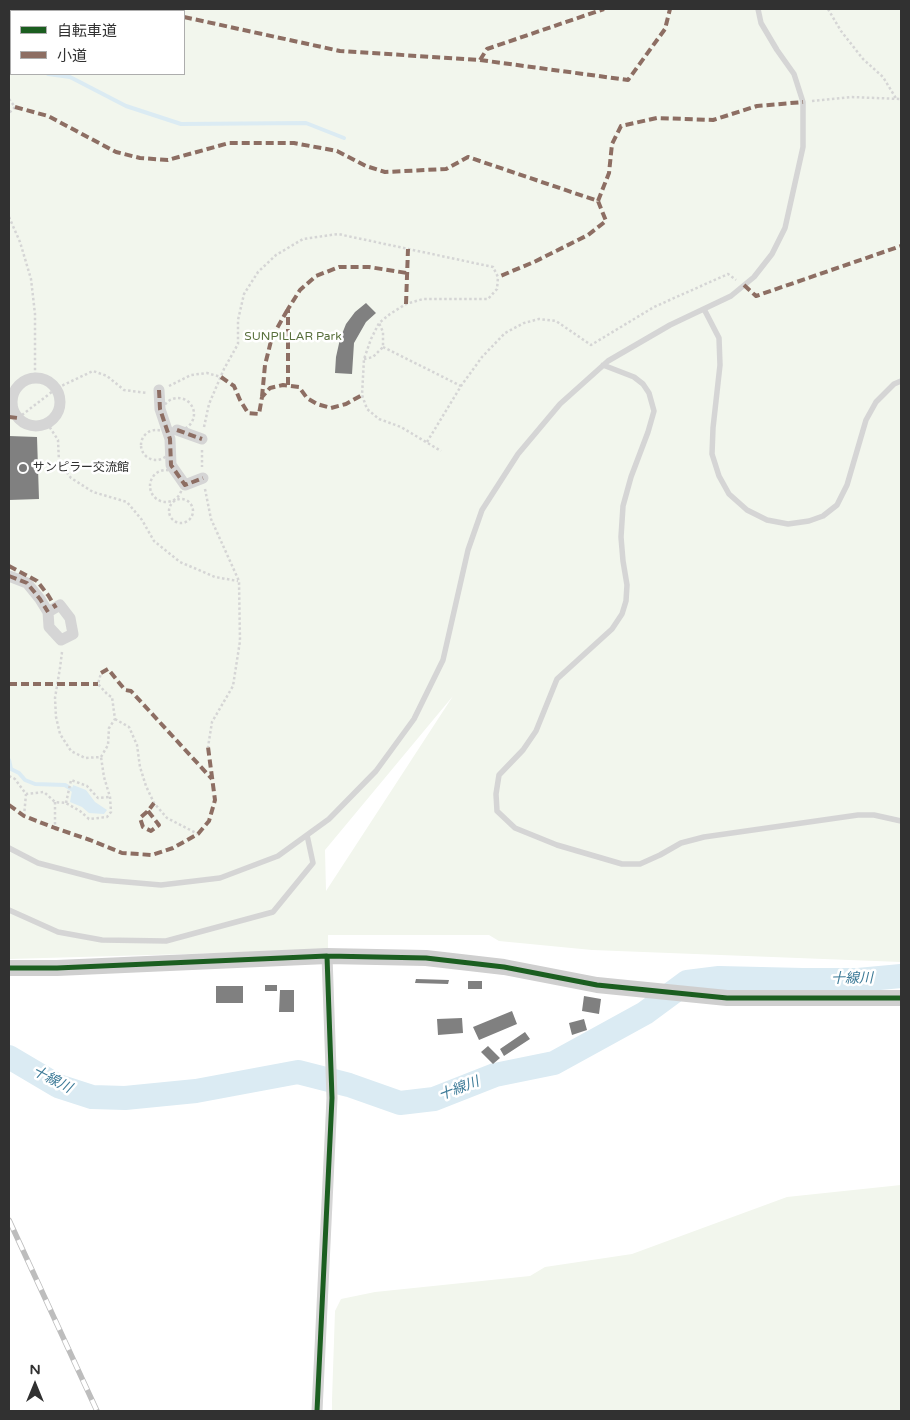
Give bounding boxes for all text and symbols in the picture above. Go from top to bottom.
legend [10,10,185,75]
text: 自転車道 [57,22,117,40]
text: 小道 [57,47,87,65]
park label: SUNPILLAR Park [244,330,342,344]
place label: サンピラー交流館 [33,461,129,475]
marker: サンピラー交流館 [17,462,29,474]
water label: 十線川 [831,970,873,988]
water label: 十線川 [29,1063,75,1097]
water label: 十線川 [436,1074,482,1104]
north arrow [10,1360,60,1410]
text: N [29,1361,41,1378]

